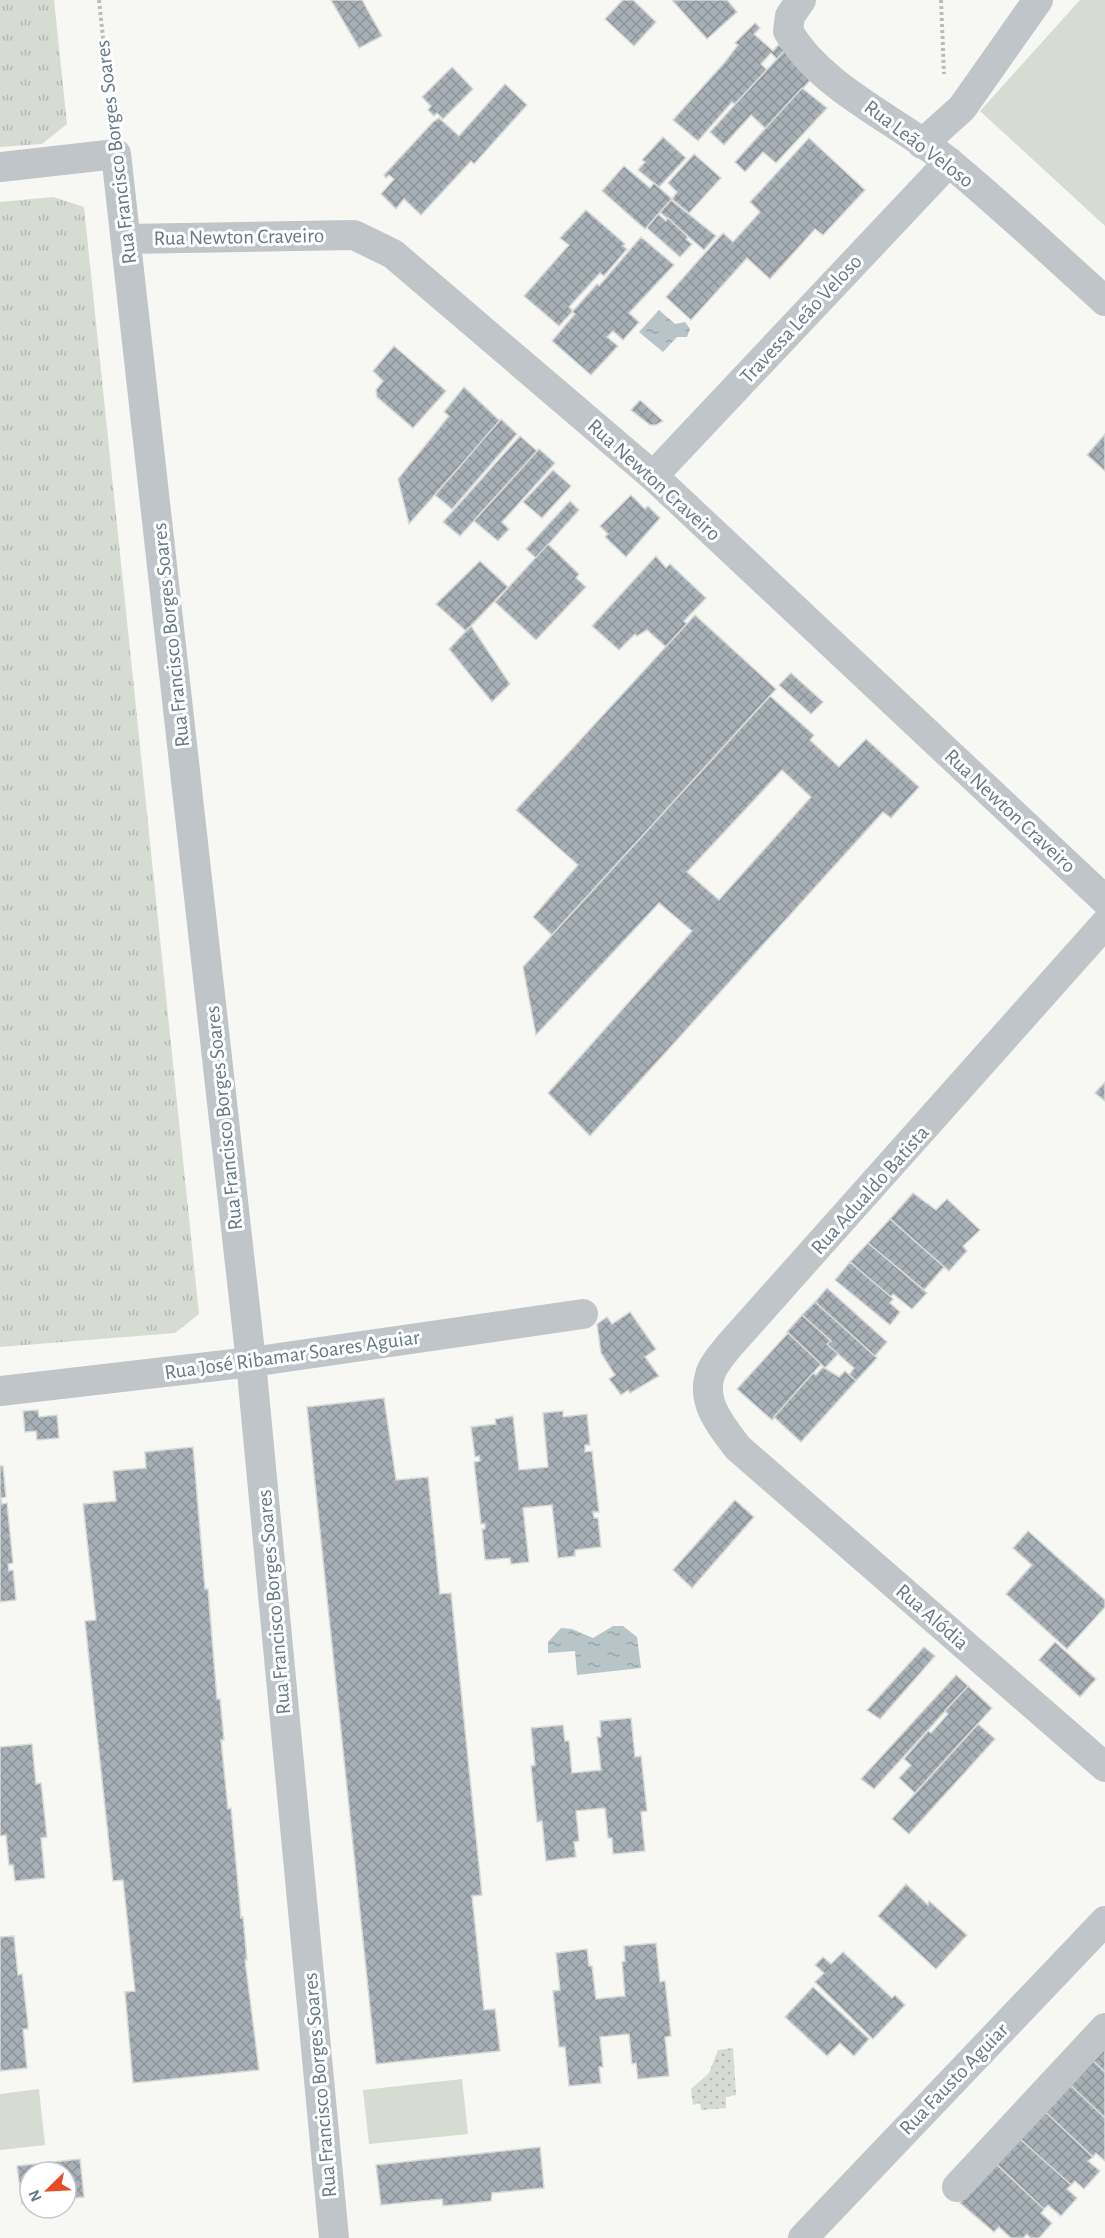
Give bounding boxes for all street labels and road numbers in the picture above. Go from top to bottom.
street label: Rua Francisco Borges Soares [92,39,140,265]
street label: Rua Leão Veloso [860,96,978,192]
street label: Rua Newton Craveiro [154,225,324,249]
street label: Travessa Leão Veloso [736,251,866,387]
street label: Rua Newton Craveiro [584,415,724,545]
street label: Rua Francisco Borges Soares [149,522,193,748]
street label: Rua Newton Craveiro [940,745,1080,877]
street label: Rua Francisco Borges Soares [202,1005,246,1231]
street label: Rua Adualdo Batista [807,1121,933,1258]
street label: Rua José Ribamar Soares Aguiar [163,1327,421,1383]
street label: Rua Francisco Borges Soares [254,1489,294,1715]
street label: Rua Alódia [892,1580,972,1654]
street label: Rua Francisco Borges Soares [300,1972,340,2198]
street label: Rua Fausto Aguiar [896,2019,1013,2139]

